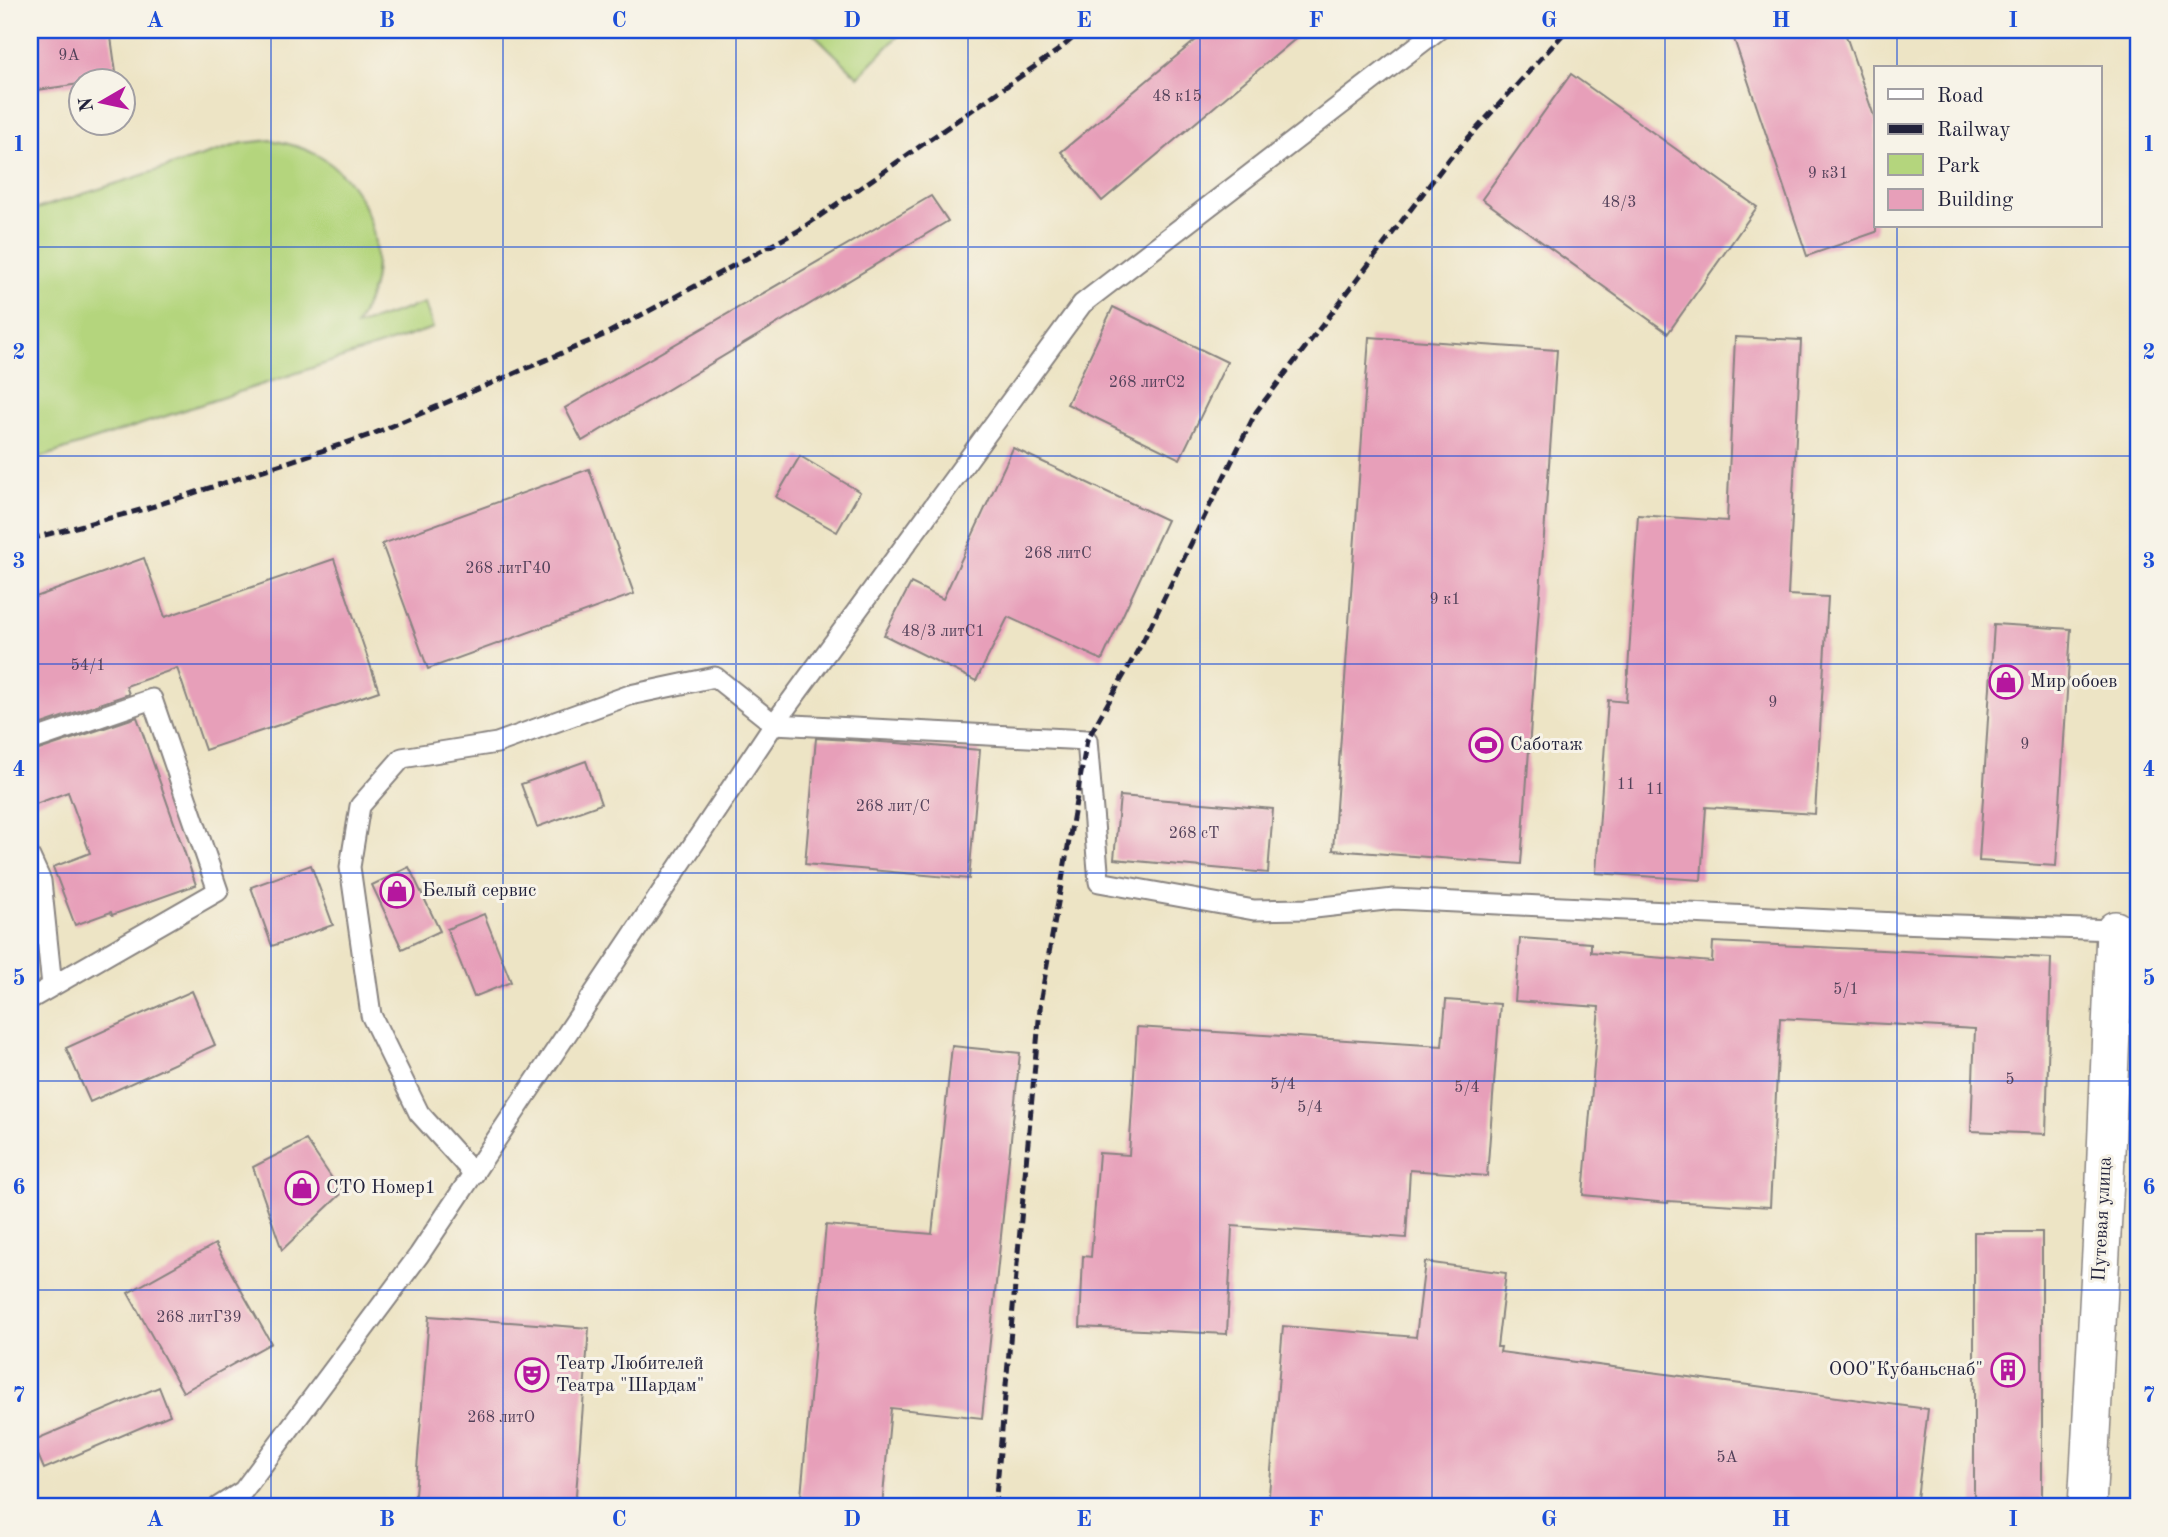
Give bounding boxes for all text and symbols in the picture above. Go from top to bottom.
text: A [146,9,164,32]
text: B [379,9,395,32]
text: C [611,9,627,32]
text: D [843,9,861,32]
text: E [1076,9,1092,32]
text: F [1308,9,1324,32]
text: G [1541,9,1557,32]
text: H [1772,9,1790,32]
text: I [2008,9,2018,32]
house number: 9А [58,48,80,64]
north arrow [66,66,136,136]
legend [1874,66,2102,228]
text: Road [1937,86,1984,107]
house number: 48 к15 [1152,89,1202,105]
text: N [77,95,98,113]
text: Railway [1937,120,2011,141]
text: 1 [12,133,26,156]
text: 1 [2142,133,2156,156]
text: Park [1937,156,1980,177]
house number: 9 к31 [1808,166,1848,182]
text: Building [1937,190,2014,211]
house number: 48/3 [1601,195,1637,211]
text: 2 [12,341,26,364]
text: 2 [2142,341,2156,364]
house number: 268 литС2 [1109,375,1185,391]
house number: 268 литС [1024,546,1092,562]
text: 3 [12,550,26,573]
text: 3 [2142,550,2156,573]
house number: 268 литГ40 [465,561,551,577]
house number: 9 к1 [1429,592,1461,608]
house number: 48/3 литС1 [901,624,985,640]
house number: 54/1 [70,658,106,674]
shop icon: Мир обоев [1987,663,2025,701]
place label: Мир обоев [2030,673,2117,692]
house number: 9 [1768,695,1778,711]
sports icon: Саботаж [1467,726,1505,764]
place label: Саботаж [1510,736,1583,755]
house number: 9 [2020,737,2030,753]
text: 4 [12,758,26,781]
text: 4 [2142,758,2156,781]
house number: 11 [1617,777,1635,793]
house number: 11 [1646,782,1664,798]
house number: 268 лит/С [856,799,930,815]
house number: 268 сТ [1169,826,1219,842]
shop icon: Белый сервис [378,872,416,910]
place label: Белый сервис [422,882,536,901]
text: 5 [12,967,26,990]
text: 5 [2142,967,2156,990]
house number: 5/1 [1833,982,1859,998]
house number: 5 [2005,1072,2015,1088]
house number: 5/4 [1270,1077,1296,1093]
house number: 5/4 [1454,1080,1480,1096]
house number: 5/4 [1297,1100,1323,1116]
street label: Путевая улица [2090,1155,2116,1282]
shop icon: СТО Номер1 [283,1169,321,1207]
text: 6 [12,1176,26,1199]
text: 6 [2142,1176,2156,1199]
place label: СТО Номер1 [326,1179,436,1198]
house number: 268 литГ39 [156,1310,242,1326]
building icon: ООО"Кубаньснаб" [1989,1351,2027,1389]
place label: Театр Любителей Театра "Шардам" [556,1355,704,1396]
theatre icon: Театр Любителей Театра "Шардам" [513,1356,551,1394]
place label: ООО"Кубаньснаб" [1829,1361,1983,1380]
text: 7 [12,1384,26,1407]
text: 7 [2142,1384,2156,1407]
house number: 268 литО [467,1410,535,1426]
house number: 5А [1716,1450,1738,1466]
text: A [146,1508,164,1531]
text: B [379,1508,395,1531]
text: C [611,1508,627,1531]
text: D [843,1508,861,1531]
text: E [1076,1508,1092,1531]
text: F [1308,1508,1324,1531]
text: G [1541,1508,1557,1531]
text: H [1772,1508,1790,1531]
text: I [2008,1508,2018,1531]

